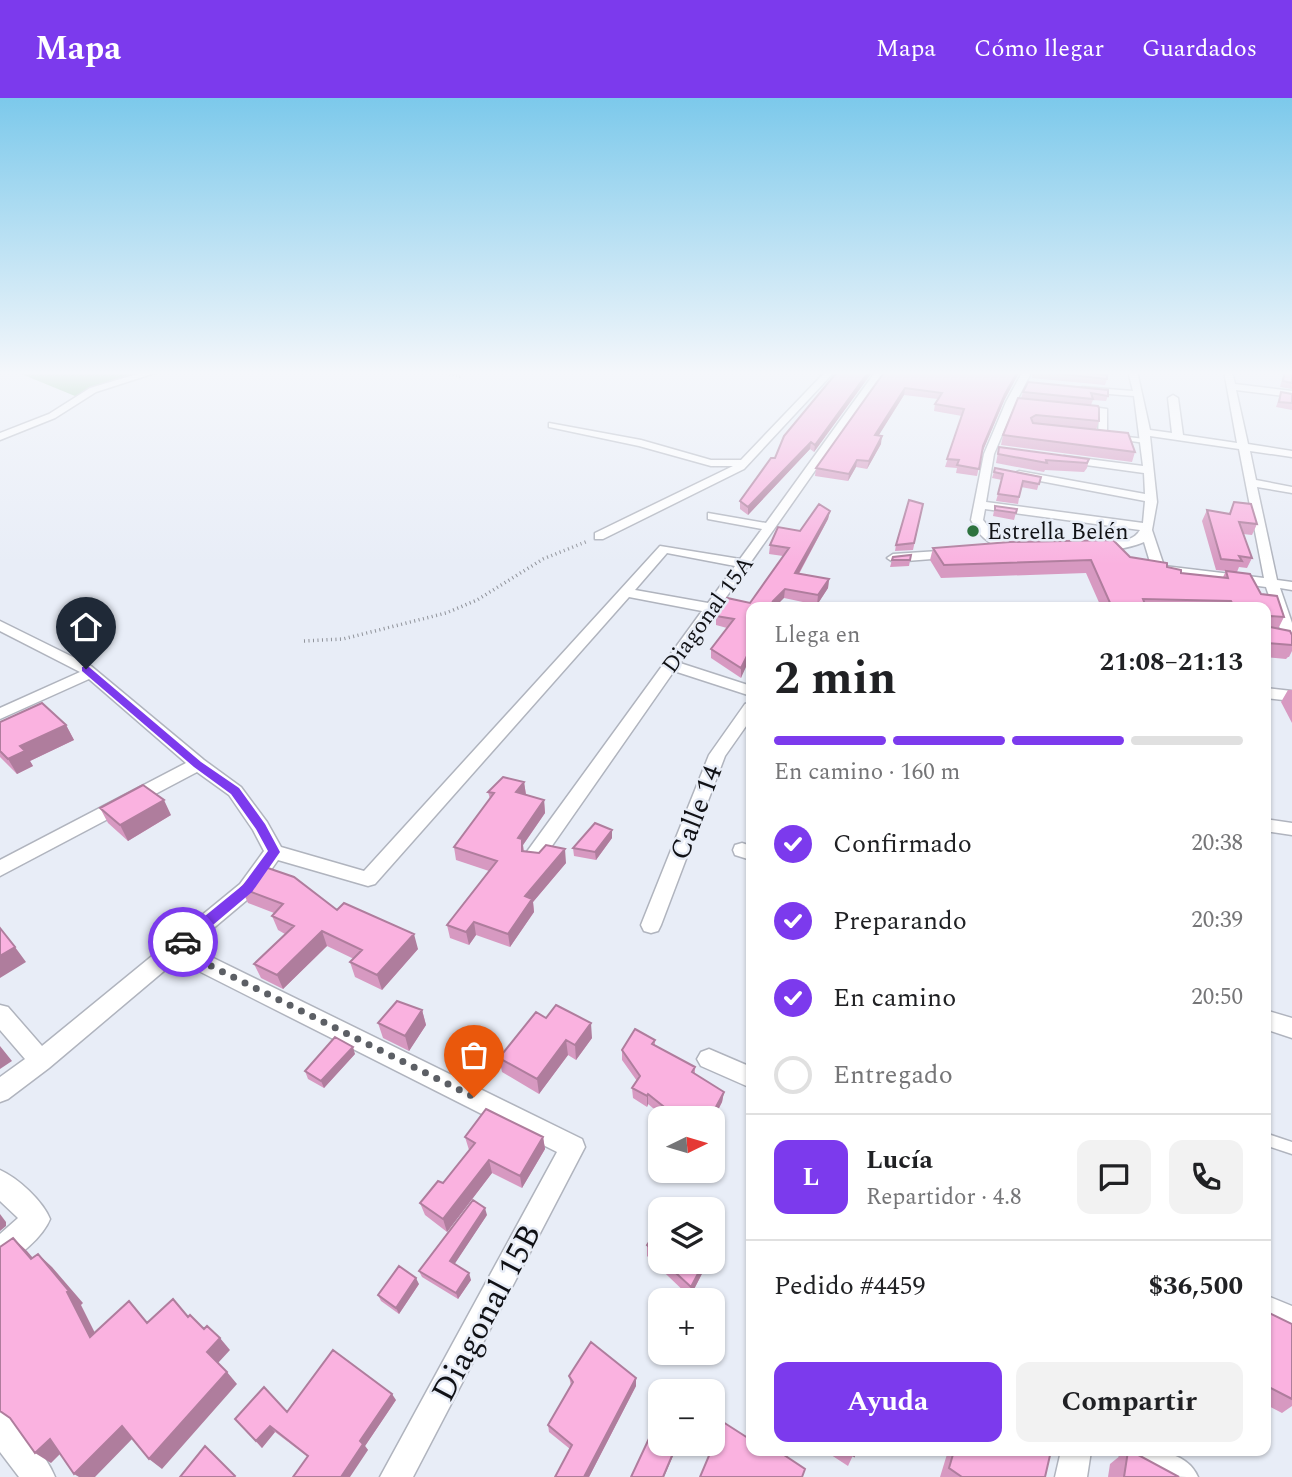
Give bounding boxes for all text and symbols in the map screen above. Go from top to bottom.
text: Mapa [35,24,121,74]
text: Mapa [876,31,936,67]
text: Cómo llegar [974,31,1104,67]
text: Guardados [1142,31,1257,67]
place label: Estrella Belén [987,515,1129,550]
marker: Estrella Belén [965,523,981,539]
street label: Diagonal 15A [653,549,763,681]
pin [56,597,116,669]
icon: home [67,608,105,646]
text: Llega en [774,618,860,653]
text: 21:08–21:13 [1099,642,1243,682]
text: 2 min [774,644,896,714]
text: En camino · 160 m [774,755,960,790]
street label: Calle 14 [659,759,734,866]
text: Confirmado [833,824,972,864]
icon: check [774,825,812,863]
text: 20:38 [1191,826,1243,861]
text: Preparando [833,901,967,941]
icon: check [774,902,812,940]
text: 20:39 [1191,903,1243,938]
courier [148,907,218,977]
icon: car [164,923,202,961]
text: En camino [833,978,956,1018]
icon: check [774,979,812,1017]
text: 20:50 [1191,980,1243,1015]
pin [444,1025,504,1097]
icon: bag [455,1036,493,1074]
text: Entregado [833,1055,953,1095]
north arrow [648,1106,724,1183]
map controls [648,1106,725,1456]
text: Lucía [866,1140,933,1180]
button: chat [1077,1140,1151,1214]
button: phone [1169,1140,1243,1214]
text: L [803,1157,819,1197]
text: Repartidor · 4.8 [866,1180,1022,1215]
button: layers [648,1197,725,1274]
street label: Diagonal 15B [419,1215,555,1411]
text: Pedido #4459 [774,1266,925,1306]
text: $36,500 [1149,1266,1243,1306]
button: + [648,1288,725,1365]
button: Ayuda [774,1362,1002,1442]
button: Compartir [1016,1362,1243,1442]
button: − [648,1379,725,1456]

